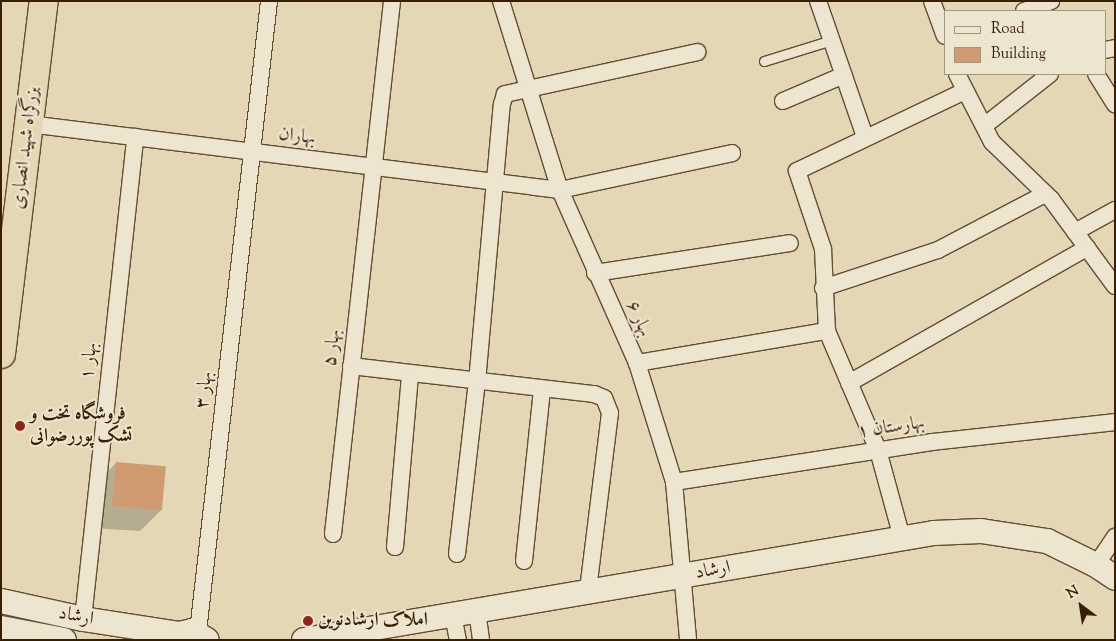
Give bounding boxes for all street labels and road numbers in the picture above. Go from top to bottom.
street label: بزرگراه شهید انصاری [7,86,45,210]
street label: بهاران [277,123,317,151]
street label: بهار ۶ [620,297,656,341]
street label: بهار ۵ [320,328,346,368]
street label: بهار ۱ [77,341,103,381]
street label: بهار ۳ [192,370,218,410]
street label: بهارستان ۱ [856,412,926,444]
street label: ارشاد [694,557,732,585]
street label: ارشاد [56,602,96,632]

